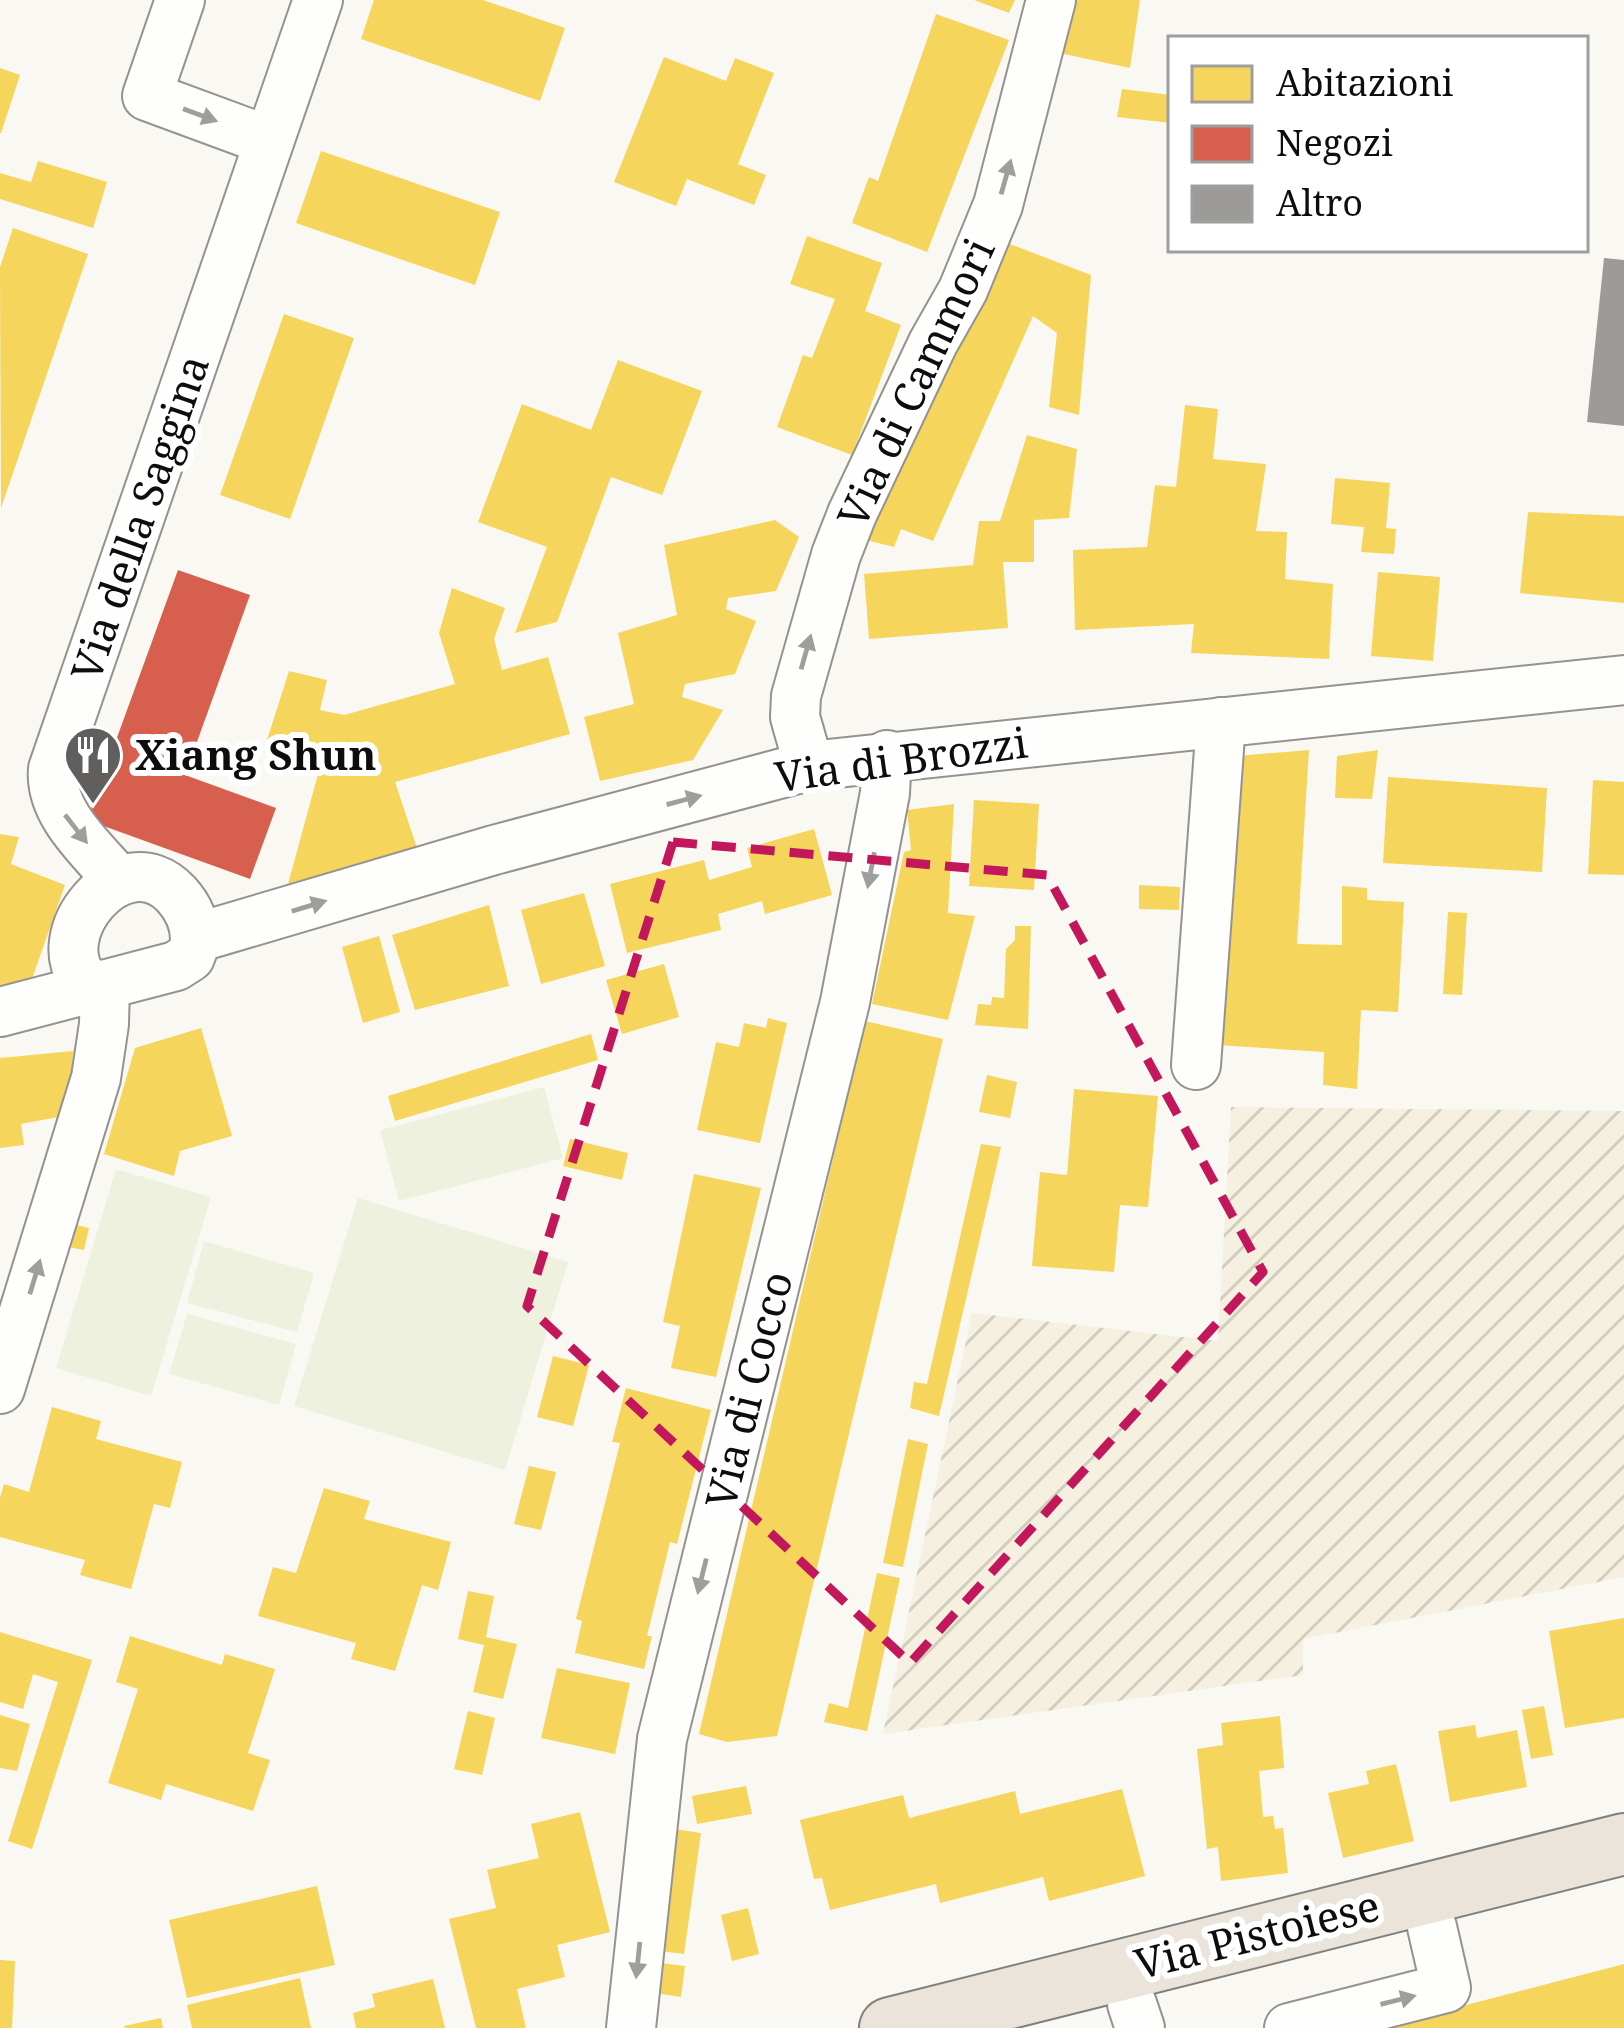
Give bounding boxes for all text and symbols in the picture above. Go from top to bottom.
legend [1168,36,1588,252]
text: Abitazioni [1276,58,1454,107]
one-way arrow [182,107,218,125]
text: Negozi [1276,118,1393,167]
one-way arrow [998,159,1016,195]
text: Altro [1276,178,1363,227]
street label: Via di Cammori [823,229,1007,536]
street label: Via della Saggina [56,347,221,688]
one-way arrow [798,633,817,670]
street label: Via di Brozzi [771,713,1031,804]
restaurant icon: Xiang Shun [62,724,124,806]
place label: Xiang Shun [135,725,377,782]
one-way arrow [665,789,702,808]
one-way arrow [64,813,88,844]
one-way arrow [861,852,880,890]
one-way arrow [291,896,327,914]
one-way arrow [26,1258,45,1295]
street label: Via di Cocco [691,1265,804,1514]
one-way arrow [692,1558,711,1595]
street label: Via Pistoiese [1128,1876,1385,1991]
one-way arrow [628,1942,647,1979]
one-way arrow [1380,1990,1417,2009]

